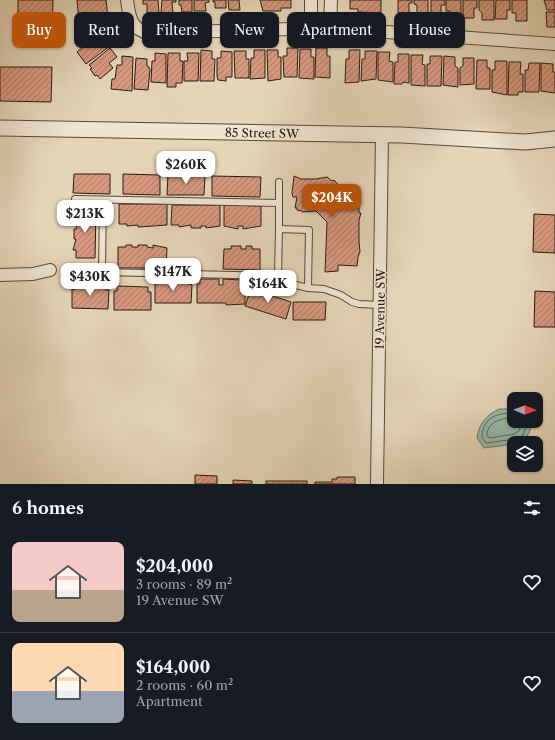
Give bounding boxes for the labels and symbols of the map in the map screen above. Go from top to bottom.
street label: 85 Street SW [225,125,300,141]
pin: $260K [158,151,214,185]
pin: $204K [304,184,360,218]
pin: $213K [57,200,113,234]
pin: $147K [145,258,201,292]
pin: $430K [62,263,118,297]
street label: 19 Avenue SW [372,268,388,350]
pin: $164K [240,270,296,304]
north arrow [507,392,543,428]

